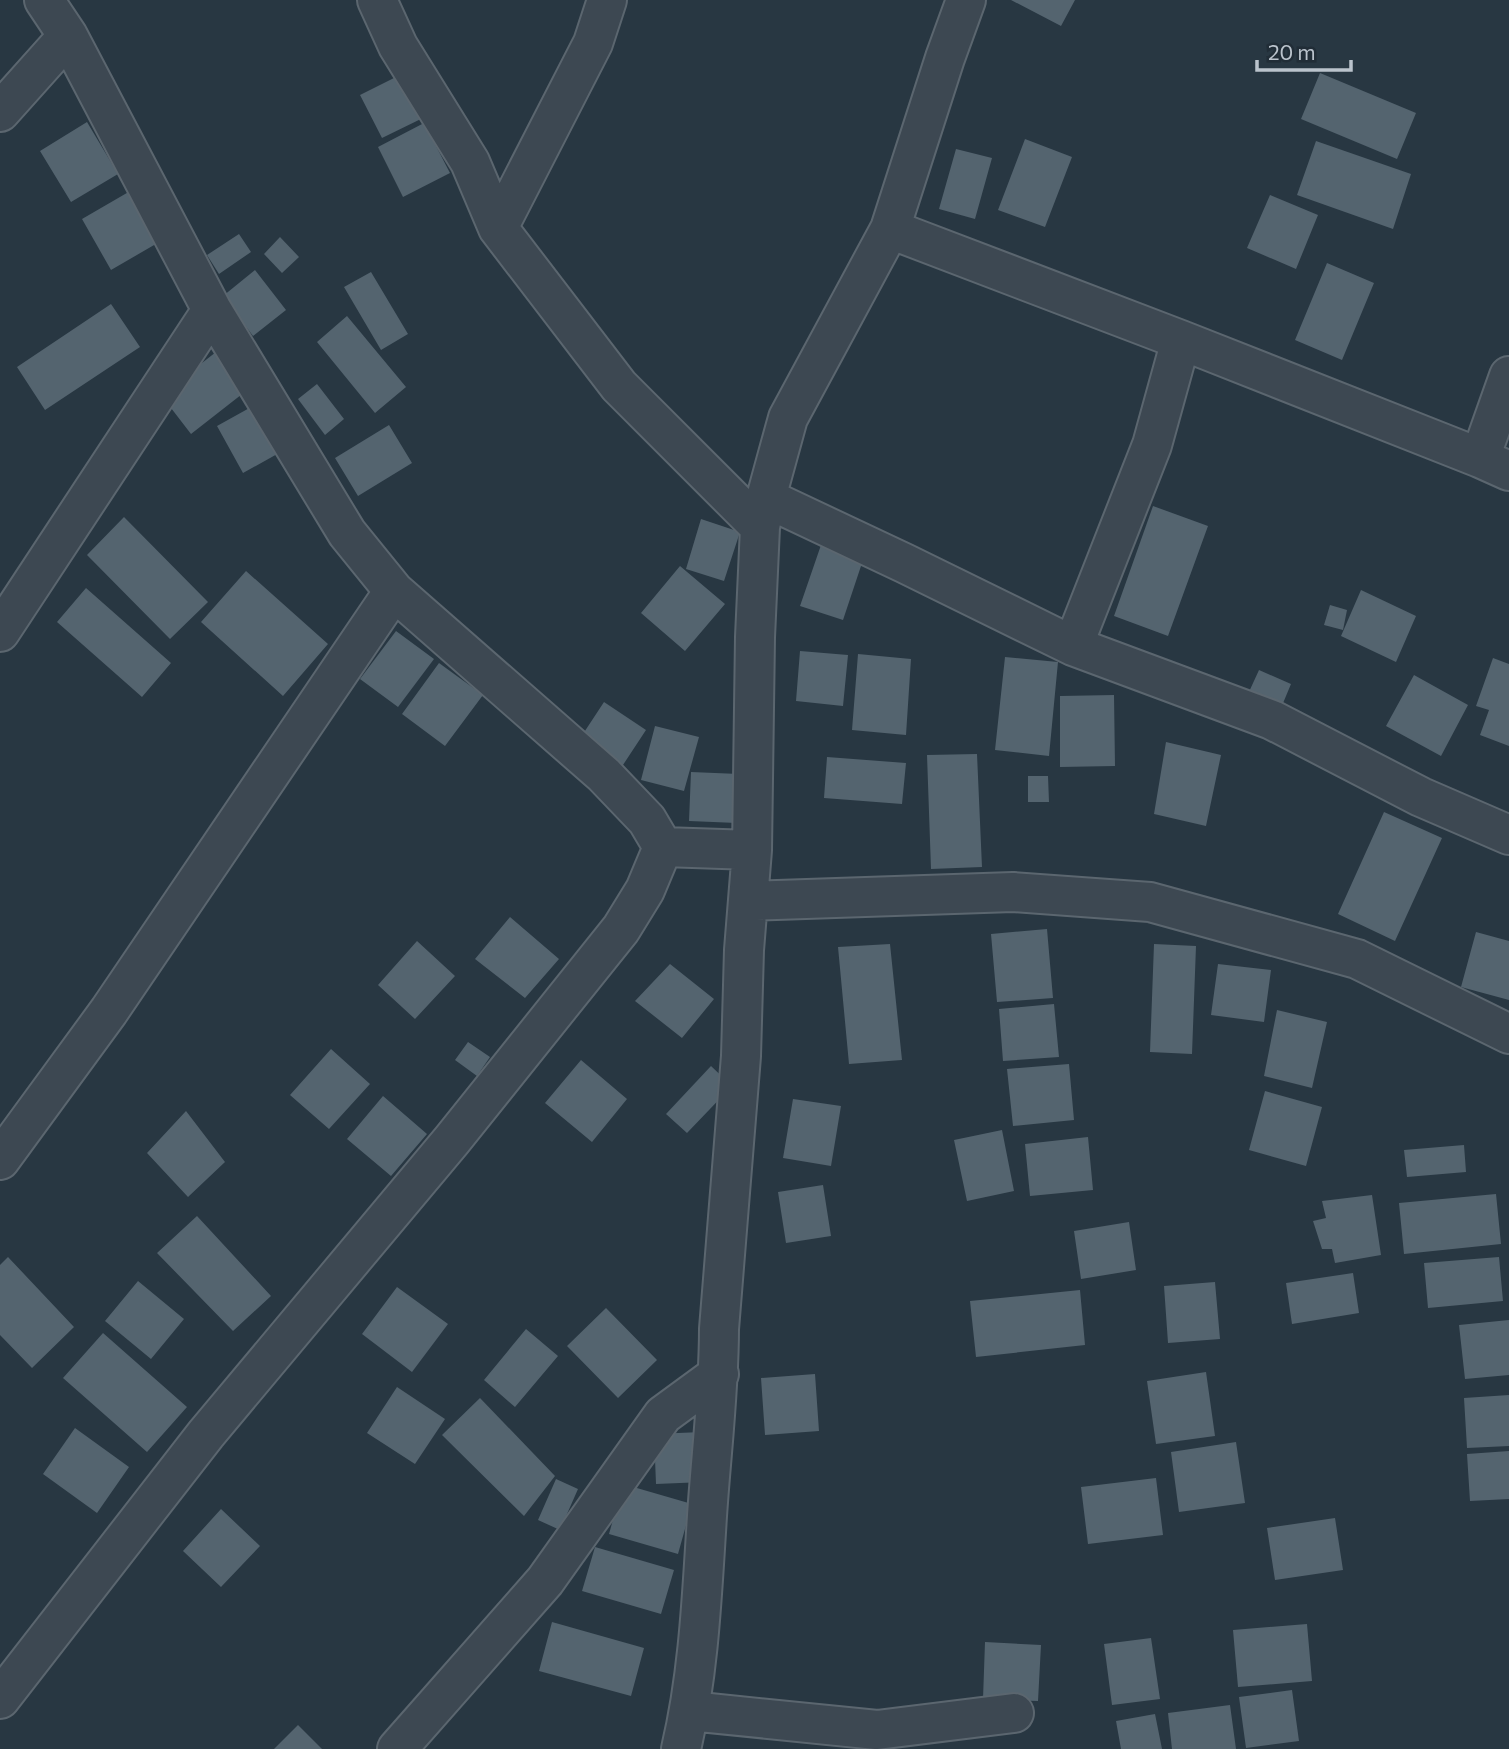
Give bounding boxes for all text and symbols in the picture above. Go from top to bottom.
scale bar [1257,28,1352,72]
text: 20 m [1268,39,1316,64]

